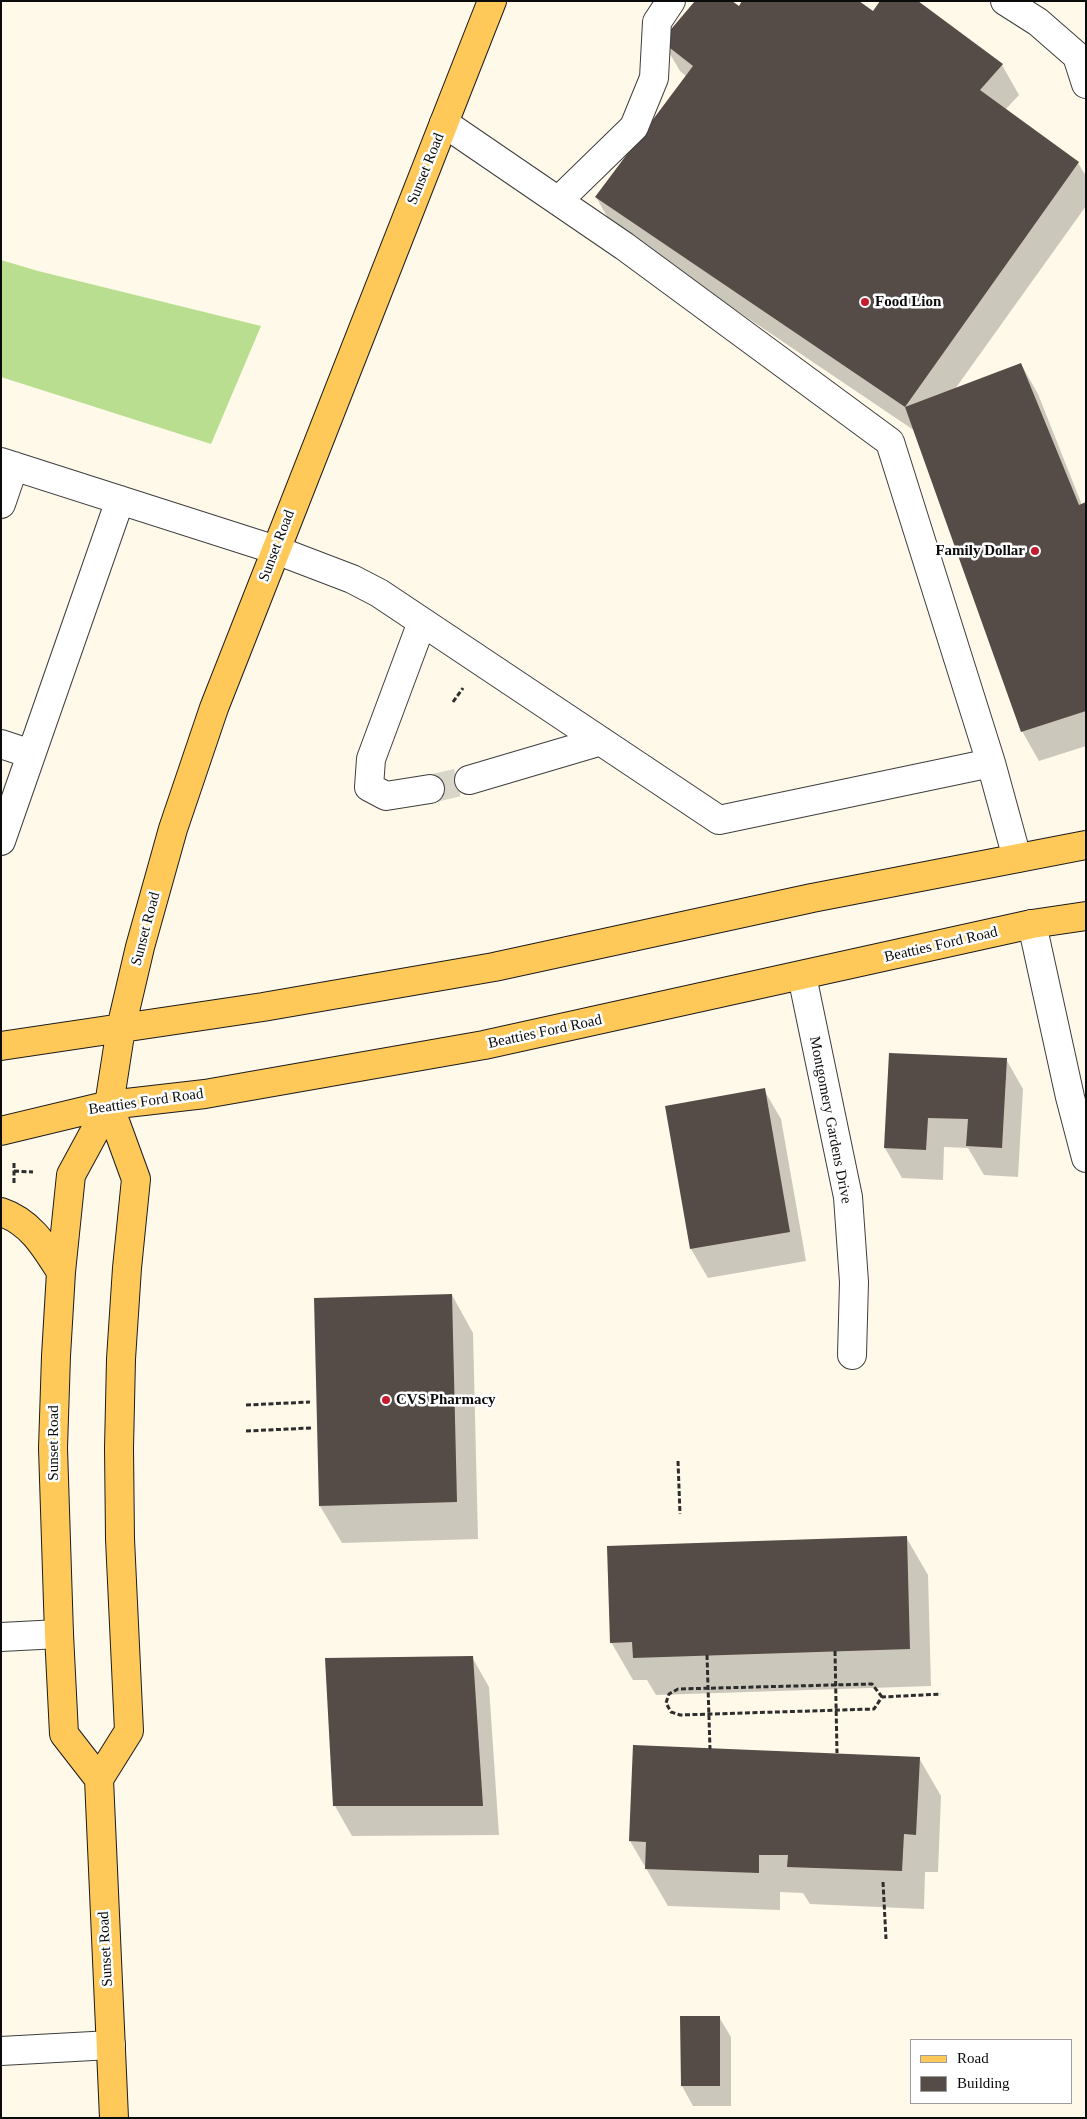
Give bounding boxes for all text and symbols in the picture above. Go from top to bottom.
street label: Sunset Road [404,131,448,207]
place label: Food Lion [875,293,941,311]
marker: Food Lion [859,296,871,308]
street label: Sunset Road [255,508,299,584]
place label: Family Dollar [935,542,1025,560]
marker: Family Dollar [1029,545,1041,557]
street label: Sunset Road [128,890,164,968]
street label: Beatties Ford Road [883,923,999,967]
street label: Beatties Ford Road [486,1011,604,1053]
street label: Montgomery Gardens Drive [805,1035,855,1205]
street label: Beatties Ford Road [87,1085,205,1119]
place label: CVS Pharmacy [396,1391,496,1409]
marker: CVS Pharmacy [380,1394,392,1406]
street label: Sunset Road [45,1405,63,1481]
street label: Sunset Road [95,1911,117,1987]
legend [910,2039,1072,2104]
text: Road [957,2050,989,2066]
text: Building [957,2075,1010,2091]

